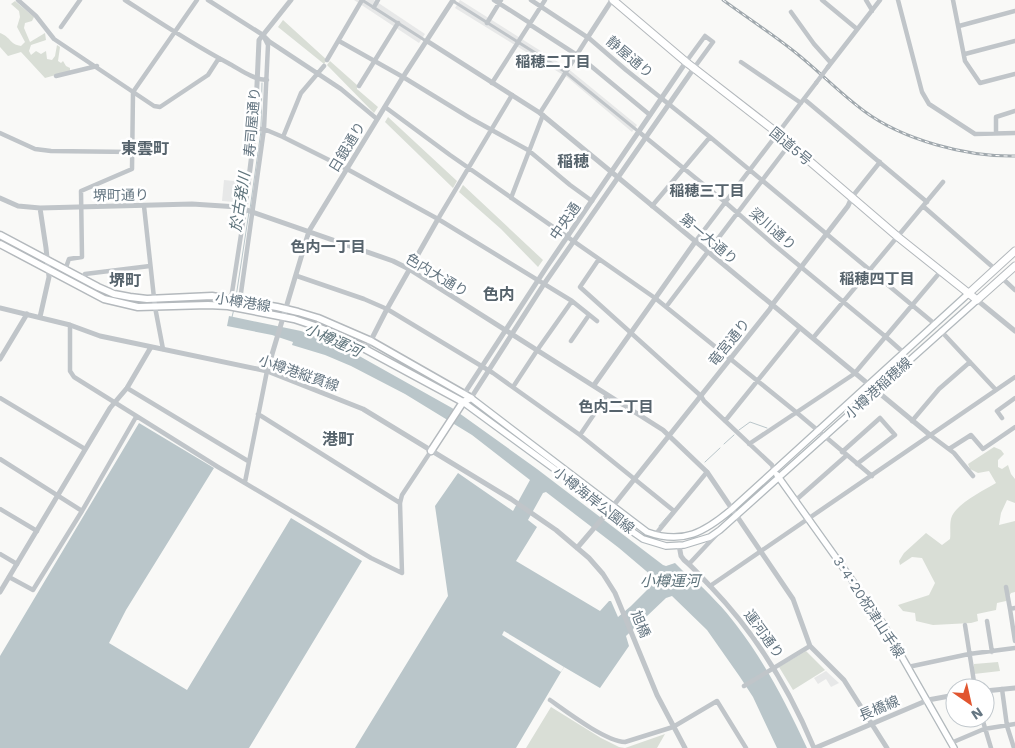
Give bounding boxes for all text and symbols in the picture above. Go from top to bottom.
street label: 静屋通り [603,33,657,81]
district label: 稲穂二丁目 [515,53,591,71]
street label: 寿司屋通り [241,86,263,158]
street label: 日銀通り [326,119,368,175]
street label: 国道5号 [767,124,815,168]
district label: 東雲町 [121,139,169,158]
district label: 稲穂 [557,152,589,171]
water label: 於古発川 [226,169,254,233]
district label: 稲穂三丁目 [669,182,745,200]
street label: 堺町通り [93,187,149,203]
street label: 中央通 [546,199,584,243]
street label: 梁川通り [747,205,799,253]
street label: 第一大通り [677,210,741,268]
district label: 色内一丁目 [290,238,366,256]
street label: 色内大通り [403,250,471,300]
district label: 稲穂四丁目 [839,270,915,288]
district label: 堺町 [109,271,141,290]
district label: 色内 [483,285,515,304]
street label: 小樽港線 [214,290,272,314]
street label: 竜宮通り [705,315,753,369]
water label: 小樽運河 [302,320,367,362]
street label: 小樽港縦貫線 [257,352,341,394]
street label: 小樽港稲穂線 [841,354,915,422]
district label: 色内二丁目 [578,398,654,416]
district label: 港町 [322,430,354,449]
street label: 小樽海岸公園線 [550,464,638,536]
street label: 3･4･20祝津山手線 [830,553,908,661]
water label: 小樽運河 [640,572,703,590]
street label: 運河通り [741,607,787,661]
street label: 旭橋 [628,608,654,640]
north arrow [945,678,995,728]
street label: 長橋線 [857,692,901,724]
text: N [968,704,986,723]

